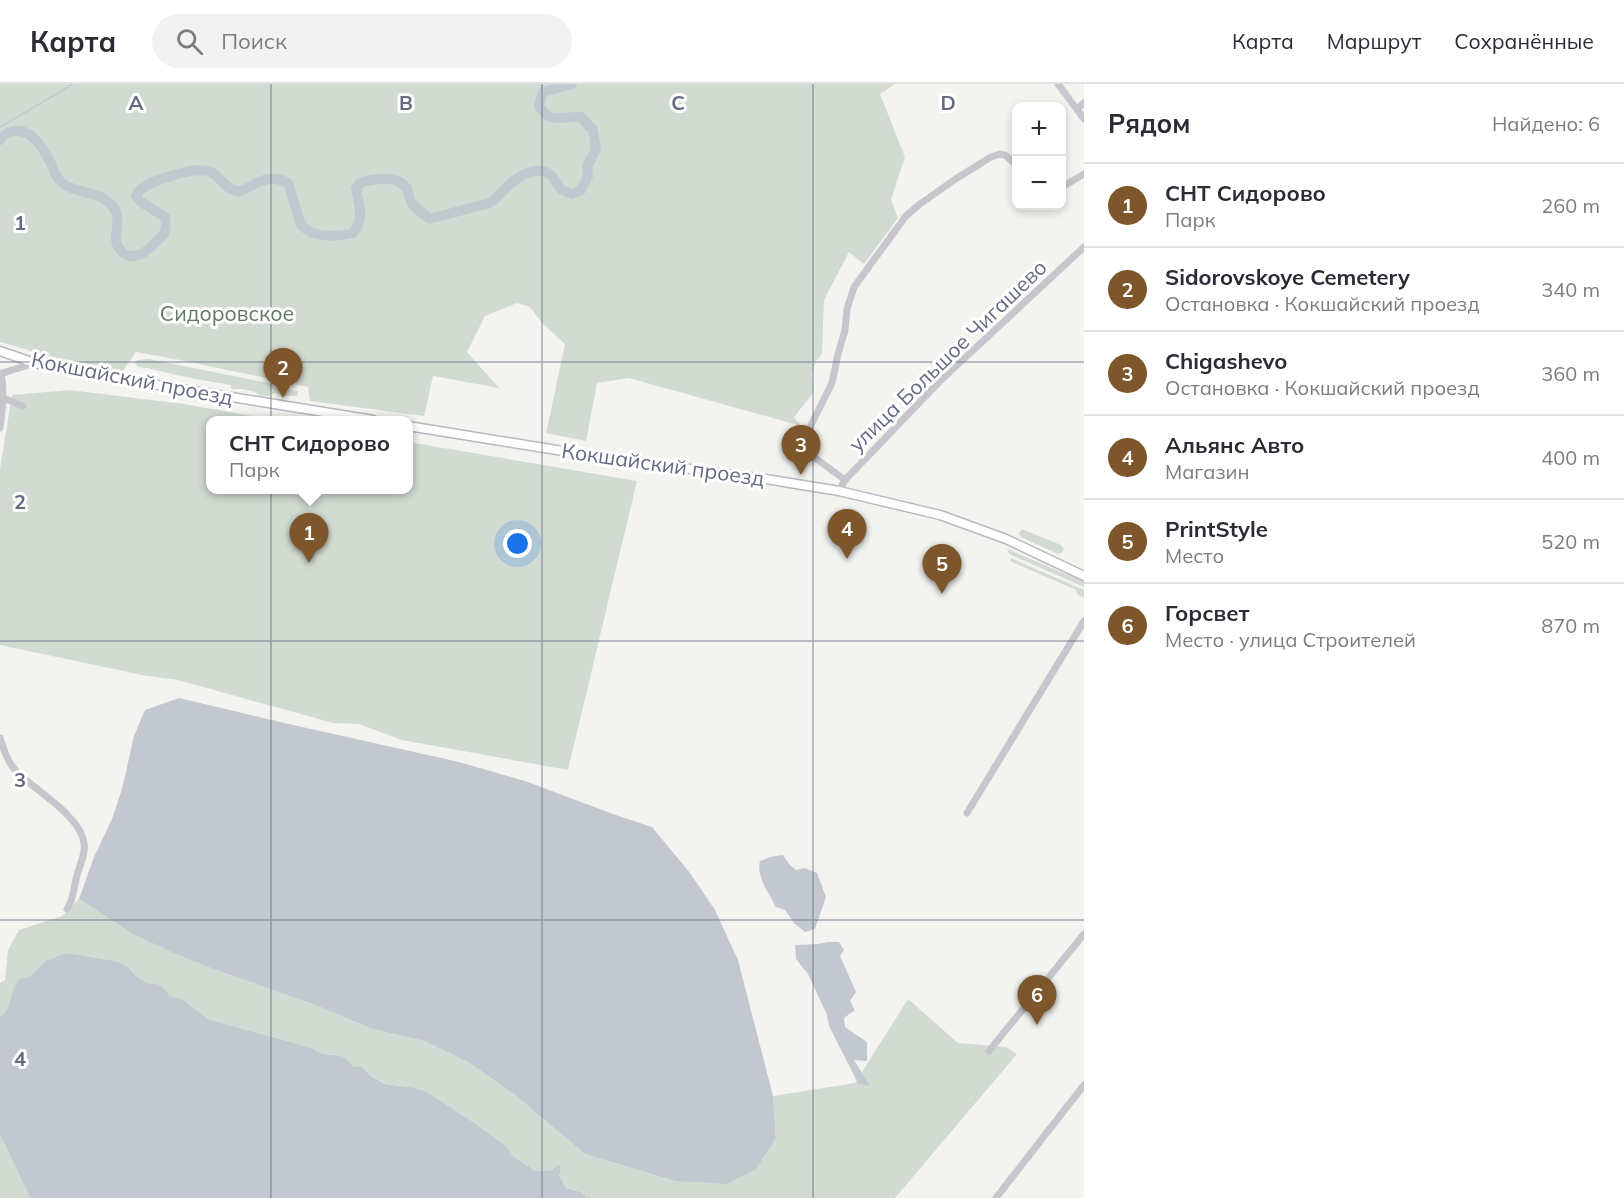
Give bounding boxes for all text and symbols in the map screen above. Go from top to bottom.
search box [152,14,572,68]
text: Карта [30,24,116,59]
icon: search [173,25,206,58]
text: Поиск [221,27,287,55]
text: Карта [1232,28,1294,54]
text: Маршрут [1327,28,1421,54]
text: Сохранённые [1454,28,1594,54]
text: A [129,90,144,115]
text: B [399,90,413,115]
text: C [671,90,685,115]
text: D [940,90,956,115]
map controls [1012,102,1066,210]
button: + [1012,102,1066,156]
text: Рядом [1108,107,1191,140]
text: Найдено: 6 [1492,111,1600,136]
button: − [1012,156,1066,210]
text: СНТ Сидорово [1165,179,1326,207]
text: 1 [1122,193,1134,218]
text: 260 m [1541,193,1600,218]
text: Парк [1165,207,1215,232]
text: 1 [14,210,26,235]
street label: улица Большое Чигашево [843,254,1052,457]
text: Sidorovskoye Cemetery [1165,263,1410,291]
text: 2 [1122,277,1134,302]
text: 340 m [1541,277,1600,302]
text: Остановка · Кокшайский проезд [1165,291,1480,316]
park label: Сидоровское [160,300,294,326]
street label: Кокшайский проезд [29,346,235,410]
text: Chigashevo [1165,347,1287,375]
pin: 2 [264,348,302,398]
text: 3 [1122,361,1134,386]
text: 360 m [1541,361,1600,386]
text: Остановка · Кокшайский проезд [1165,375,1480,400]
popup [206,416,413,494]
pin: 3 [782,426,820,475]
text: СНТ Сидорово [229,429,390,457]
text: Альянс Авто [1165,431,1304,459]
street label: Кокшайский проезд [560,437,767,491]
text: 4 [1122,445,1134,470]
text: 400 m [1541,445,1600,470]
text: Парк [229,457,279,482]
text: Магазин [1165,459,1249,484]
text: 2 [14,489,26,514]
pin: 4 [828,510,866,559]
pin: 1 [290,514,328,563]
text: PrintStyle [1165,515,1268,543]
your location [503,529,532,558]
text: 5 [1122,529,1134,554]
text: 520 m [1541,529,1600,554]
text: Место [1165,543,1224,568]
pin: 5 [922,544,962,594]
text: Горсвет [1165,599,1249,627]
text: 6 [1122,613,1134,638]
text: 870 m [1541,613,1600,638]
text: Место · улица Строителей [1165,627,1416,652]
text: 3 [14,767,26,792]
pin: 6 [1018,976,1056,1025]
text: 4 [14,1046,26,1071]

